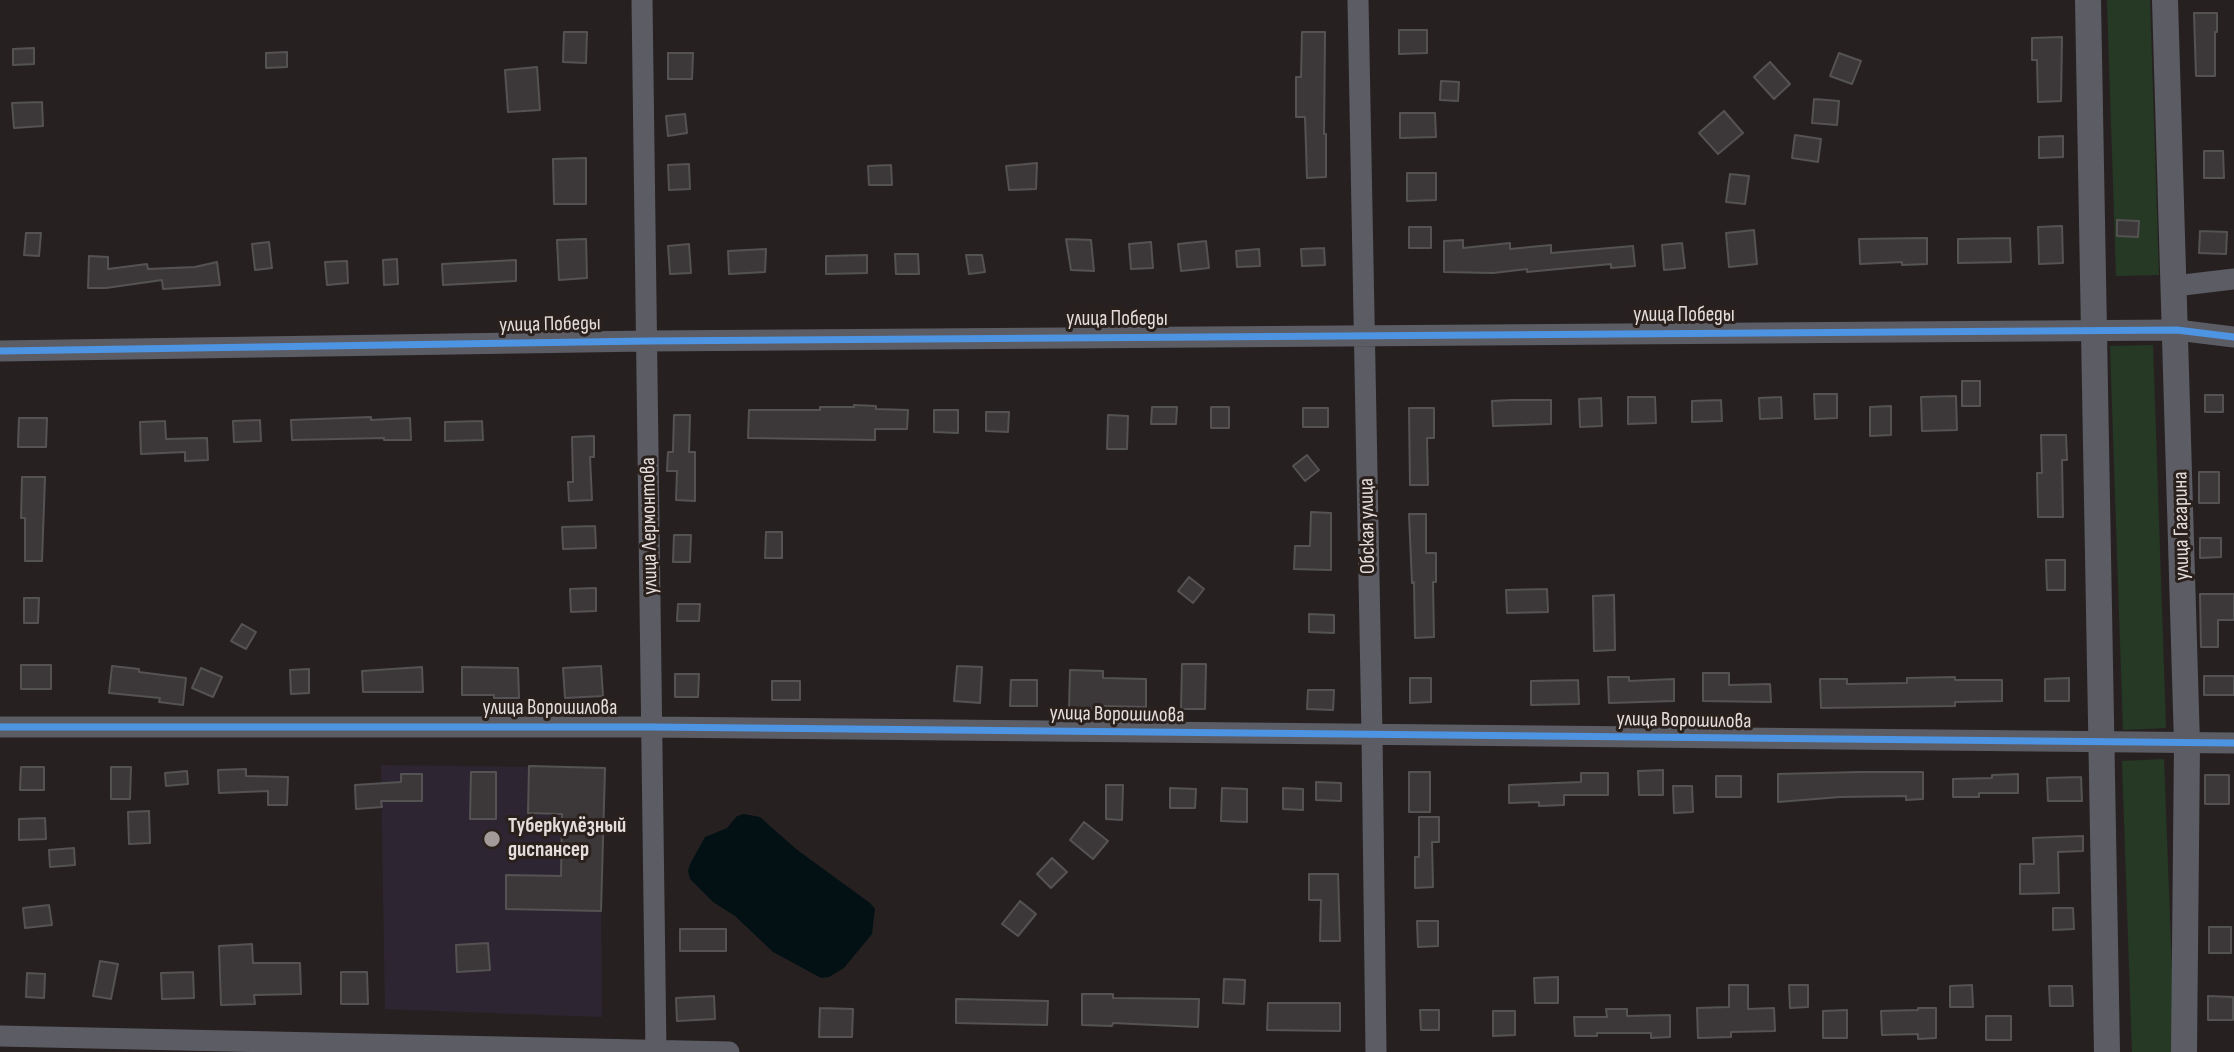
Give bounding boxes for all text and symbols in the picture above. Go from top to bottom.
street label: улица Победы [1633,303,1735,329]
street label: улица Победы [1066,307,1168,333]
street label: улица Победы [499,312,601,338]
street label: улица Лермонтова [636,457,664,595]
street label: улица Гагарина [2168,471,2196,581]
street label: Обская улица [1355,478,1381,574]
street label: улица Ворошилова [483,696,617,722]
street label: улица Ворошилова [1049,701,1185,729]
street label: улица Ворошилова [1616,707,1752,735]
place label: Туберкулёзный диспансер [508,814,626,864]
marker: Туберкулёзный диспансер [482,829,502,849]

